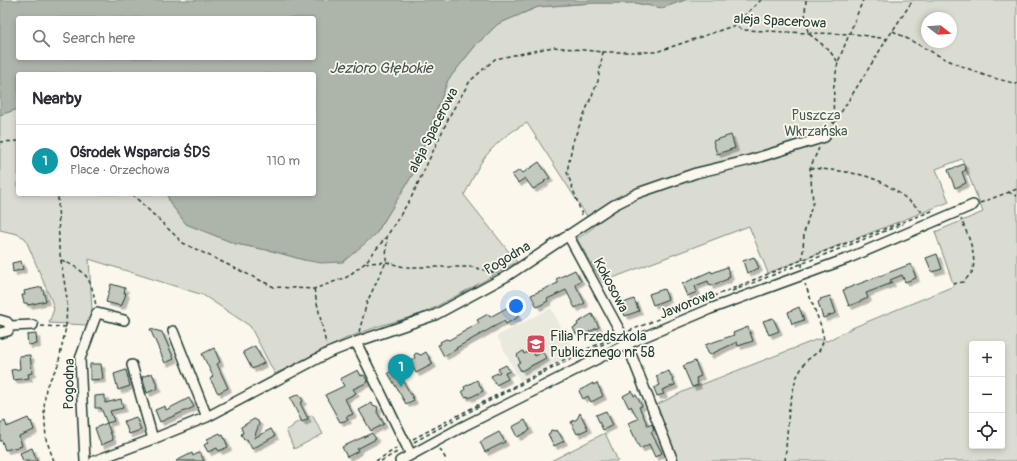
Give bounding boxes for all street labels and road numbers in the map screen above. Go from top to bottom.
street label: aleja Spacerowa [733,10,827,32]
street label: aleja Spacerowa [404,85,462,175]
street label: Pogodna [481,238,533,278]
street label: Kokosowa [590,255,632,315]
street label: Jaworowa [657,285,717,323]
street label: Pogodna [60,358,78,410]

